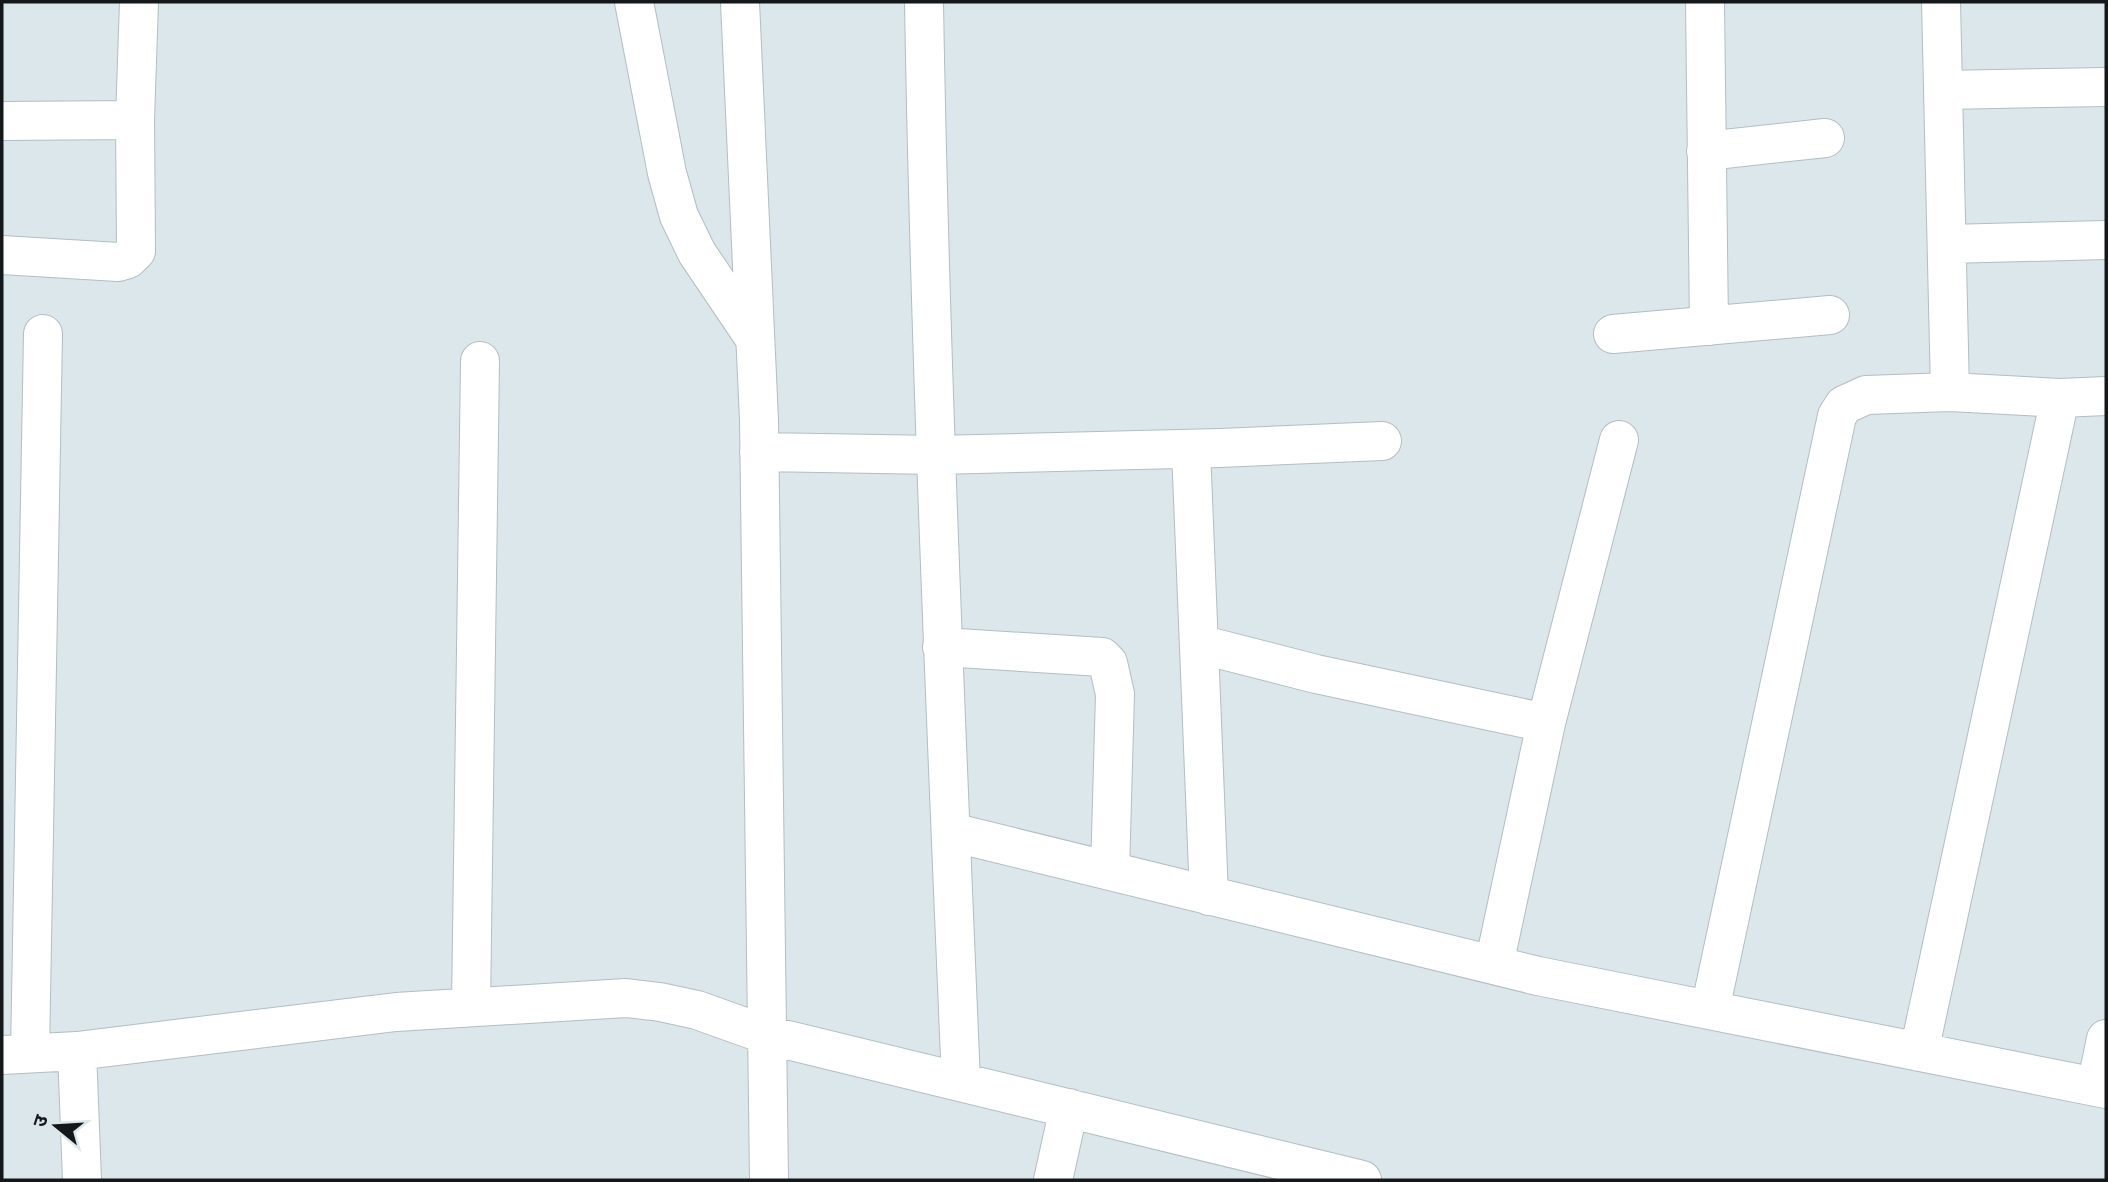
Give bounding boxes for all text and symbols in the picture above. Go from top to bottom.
north arrow [21,1091,91,1161]
text: उ [28,1111,53,1130]

